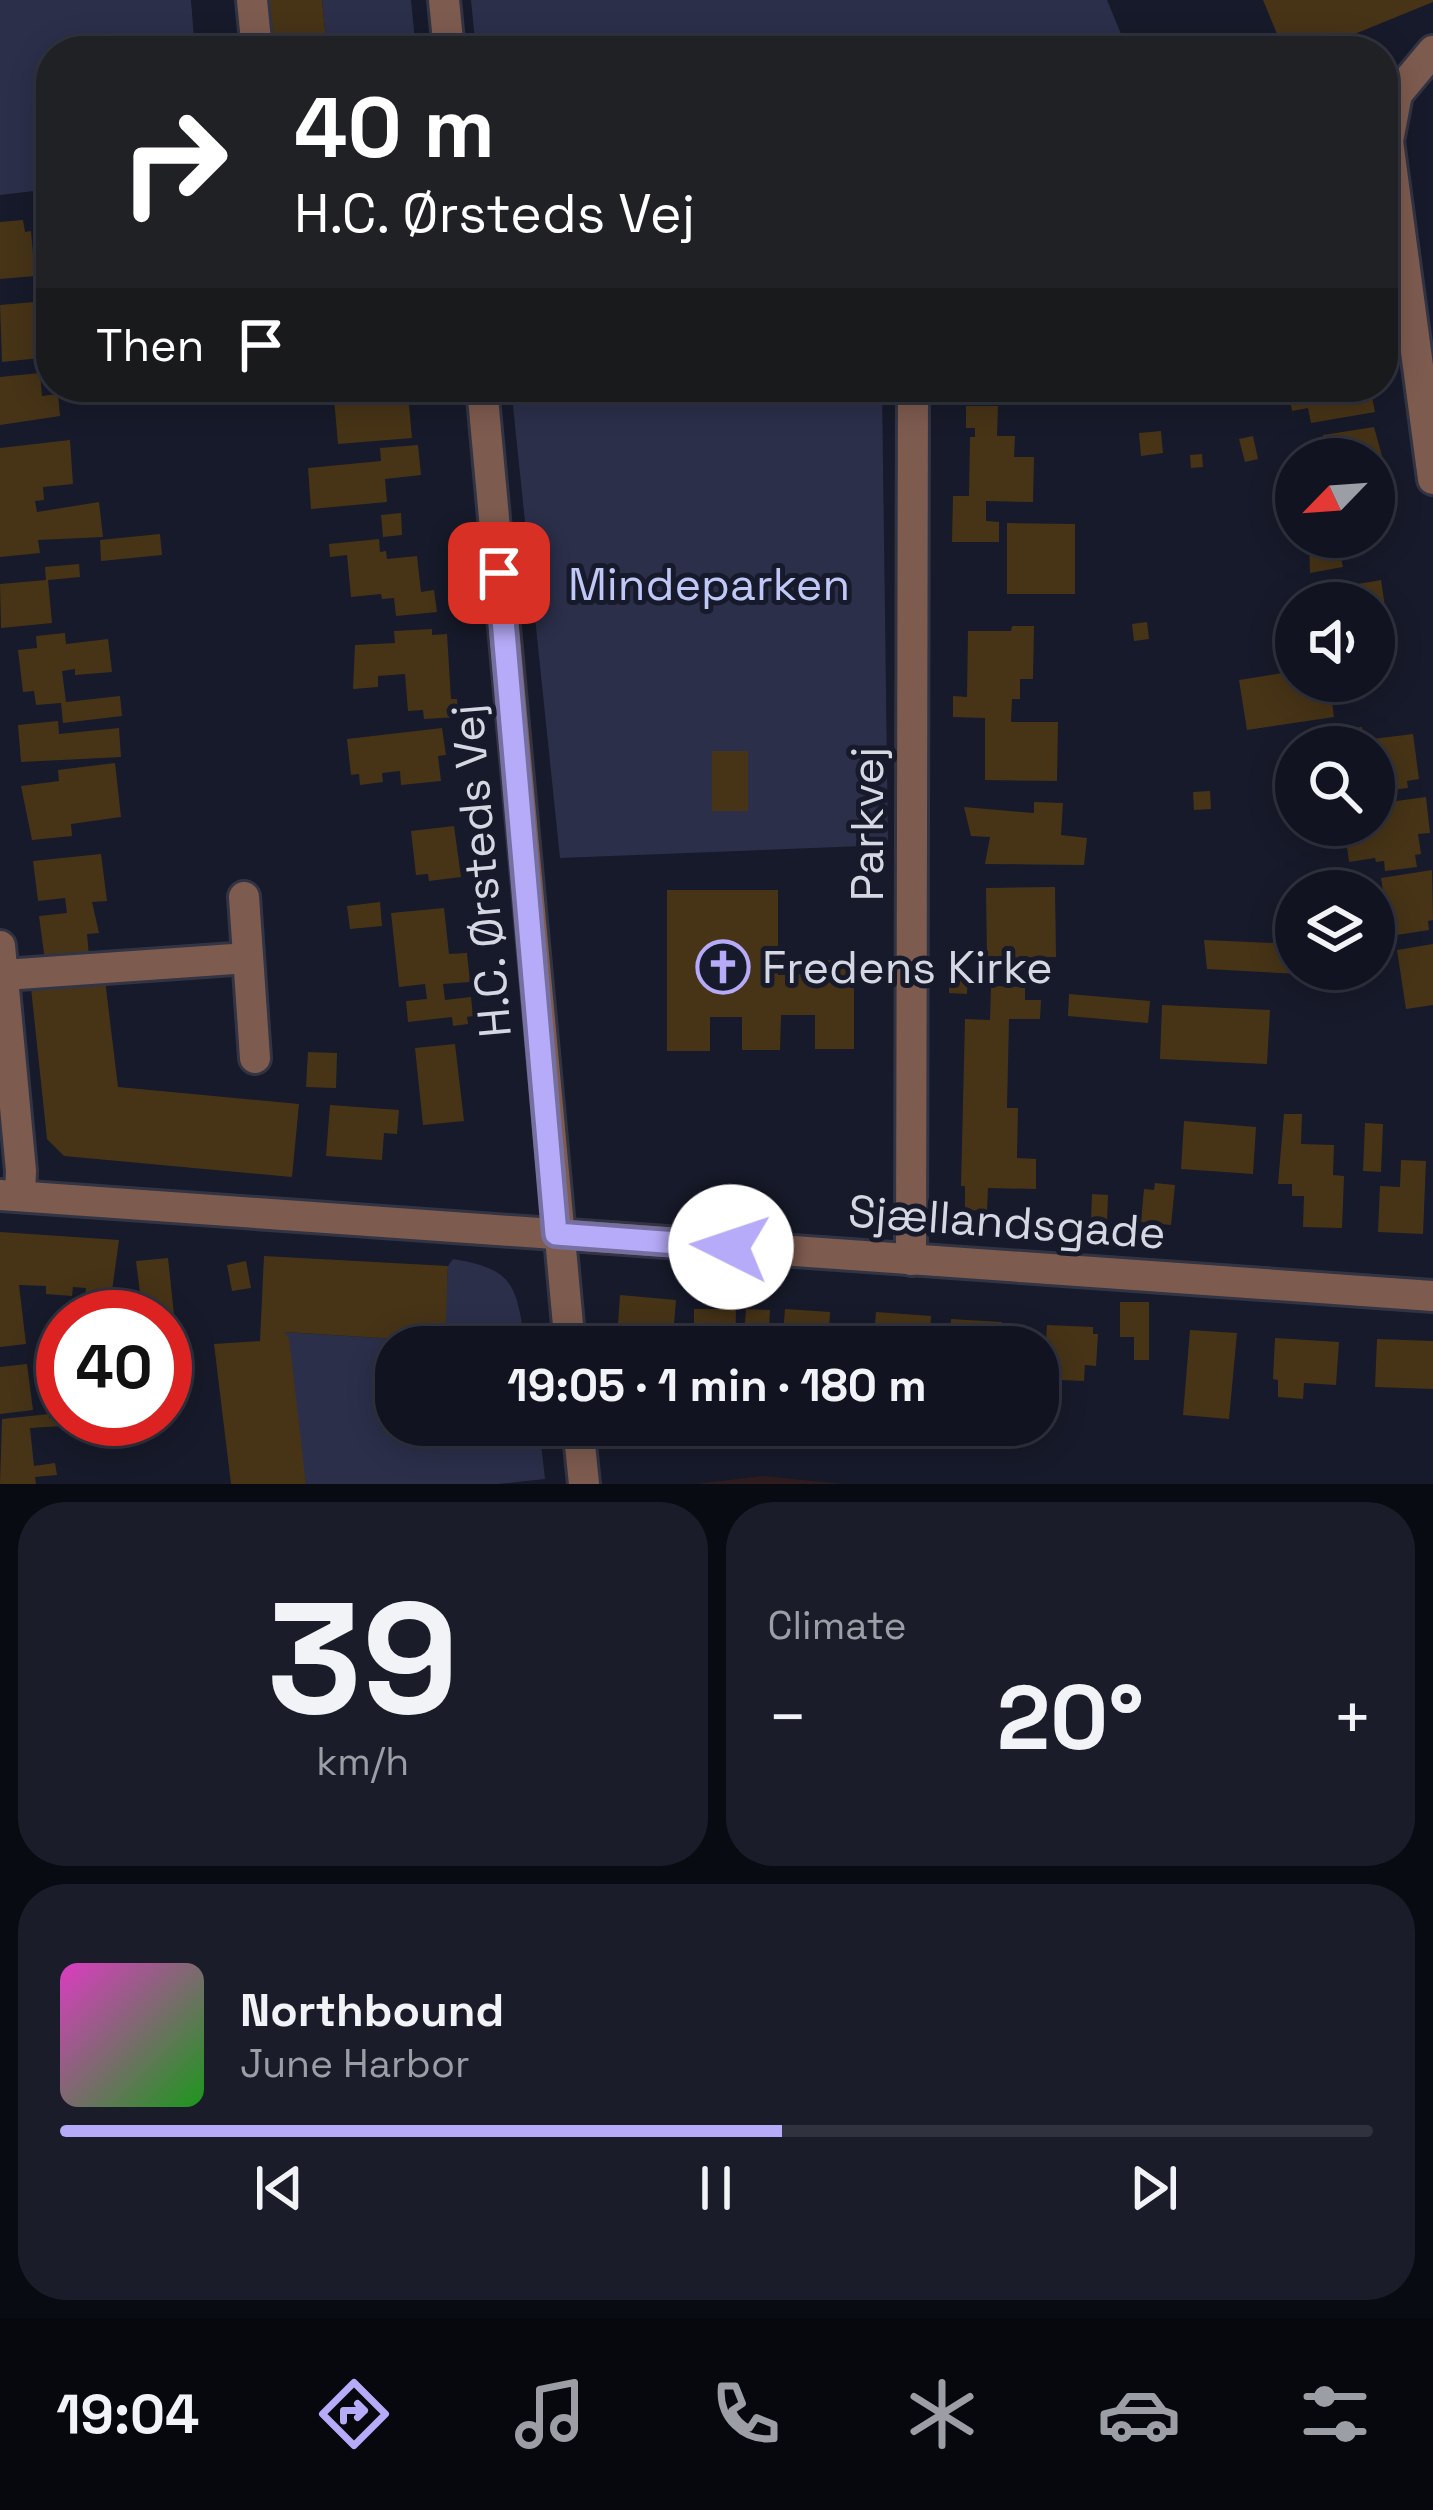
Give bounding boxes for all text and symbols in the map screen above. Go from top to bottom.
text: 40 m [294,74,495,182]
icon: right [96,84,252,240]
text: H.C. Ørsteds Vej [294,179,695,248]
icon: arrive [228,312,294,378]
text: Then [96,317,204,374]
north arrow [1275,438,1395,558]
map controls [1275,438,1395,990]
pin [448,522,550,624]
icon: arrive [466,540,532,606]
park label: Mindeparken [568,556,850,613]
button: sound [1275,582,1395,702]
street label: H.C. Ørsteds Vej [438,702,524,1040]
button: search [1275,726,1395,846]
street label: Parkvej [839,747,896,901]
button: layers [1275,870,1395,990]
church icon: Fredens Kirke [695,939,751,995]
place label: Fredens Kirke [762,939,1053,996]
street label: Sjællandsgade [846,1182,1168,1262]
position arrow [668,1184,794,1310]
speed limit sign: 40 [36,1290,192,1446]
text: 19:05 · 1 min · 180 m [507,1357,927,1414]
text: 39 [267,1559,458,1759]
text: Climate [768,1601,907,1650]
text: 20° [997,1660,1144,1775]
text: − [768,1675,808,1759]
text: + [1332,1675,1373,1759]
text: km/h [316,1737,409,1786]
text: Northbound [240,1982,504,2039]
text: June Harbor [240,2039,470,2088]
icon: previous [246,2155,312,2221]
icon: pause [683,2155,749,2221]
icon: next [1121,2155,1187,2221]
icon: directions [312,2372,396,2456]
icon: music [508,2372,592,2456]
icon: phone [704,2372,788,2456]
icon: climate [900,2372,984,2456]
icon: car [1097,2372,1181,2456]
icon: filters [1293,2372,1377,2456]
text: 19:04 [56,2380,199,2449]

